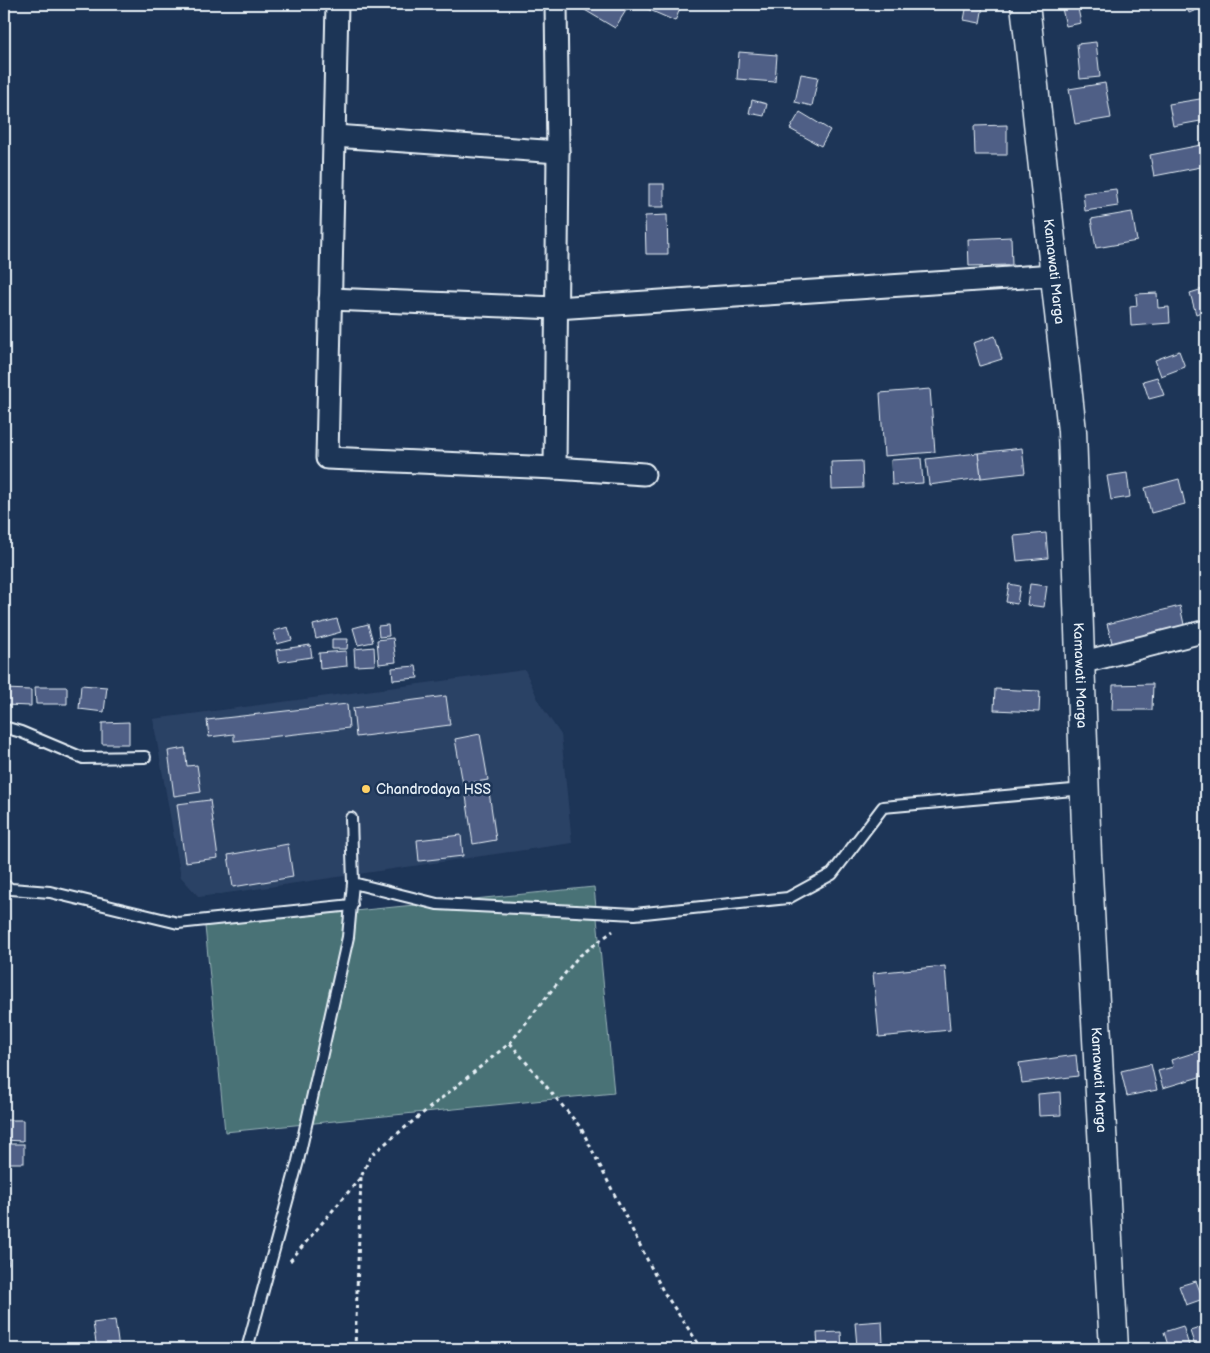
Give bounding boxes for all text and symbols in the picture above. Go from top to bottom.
street label: Kamawati Marga [1040,218,1069,325]
street label: Kamawati Marga [1070,622,1091,729]
place label: Chandrodaya HSS [376,781,491,798]
marker: Chandrodaya HSS [360,783,372,795]
street label: Kamawati Marga [1088,1027,1111,1133]

